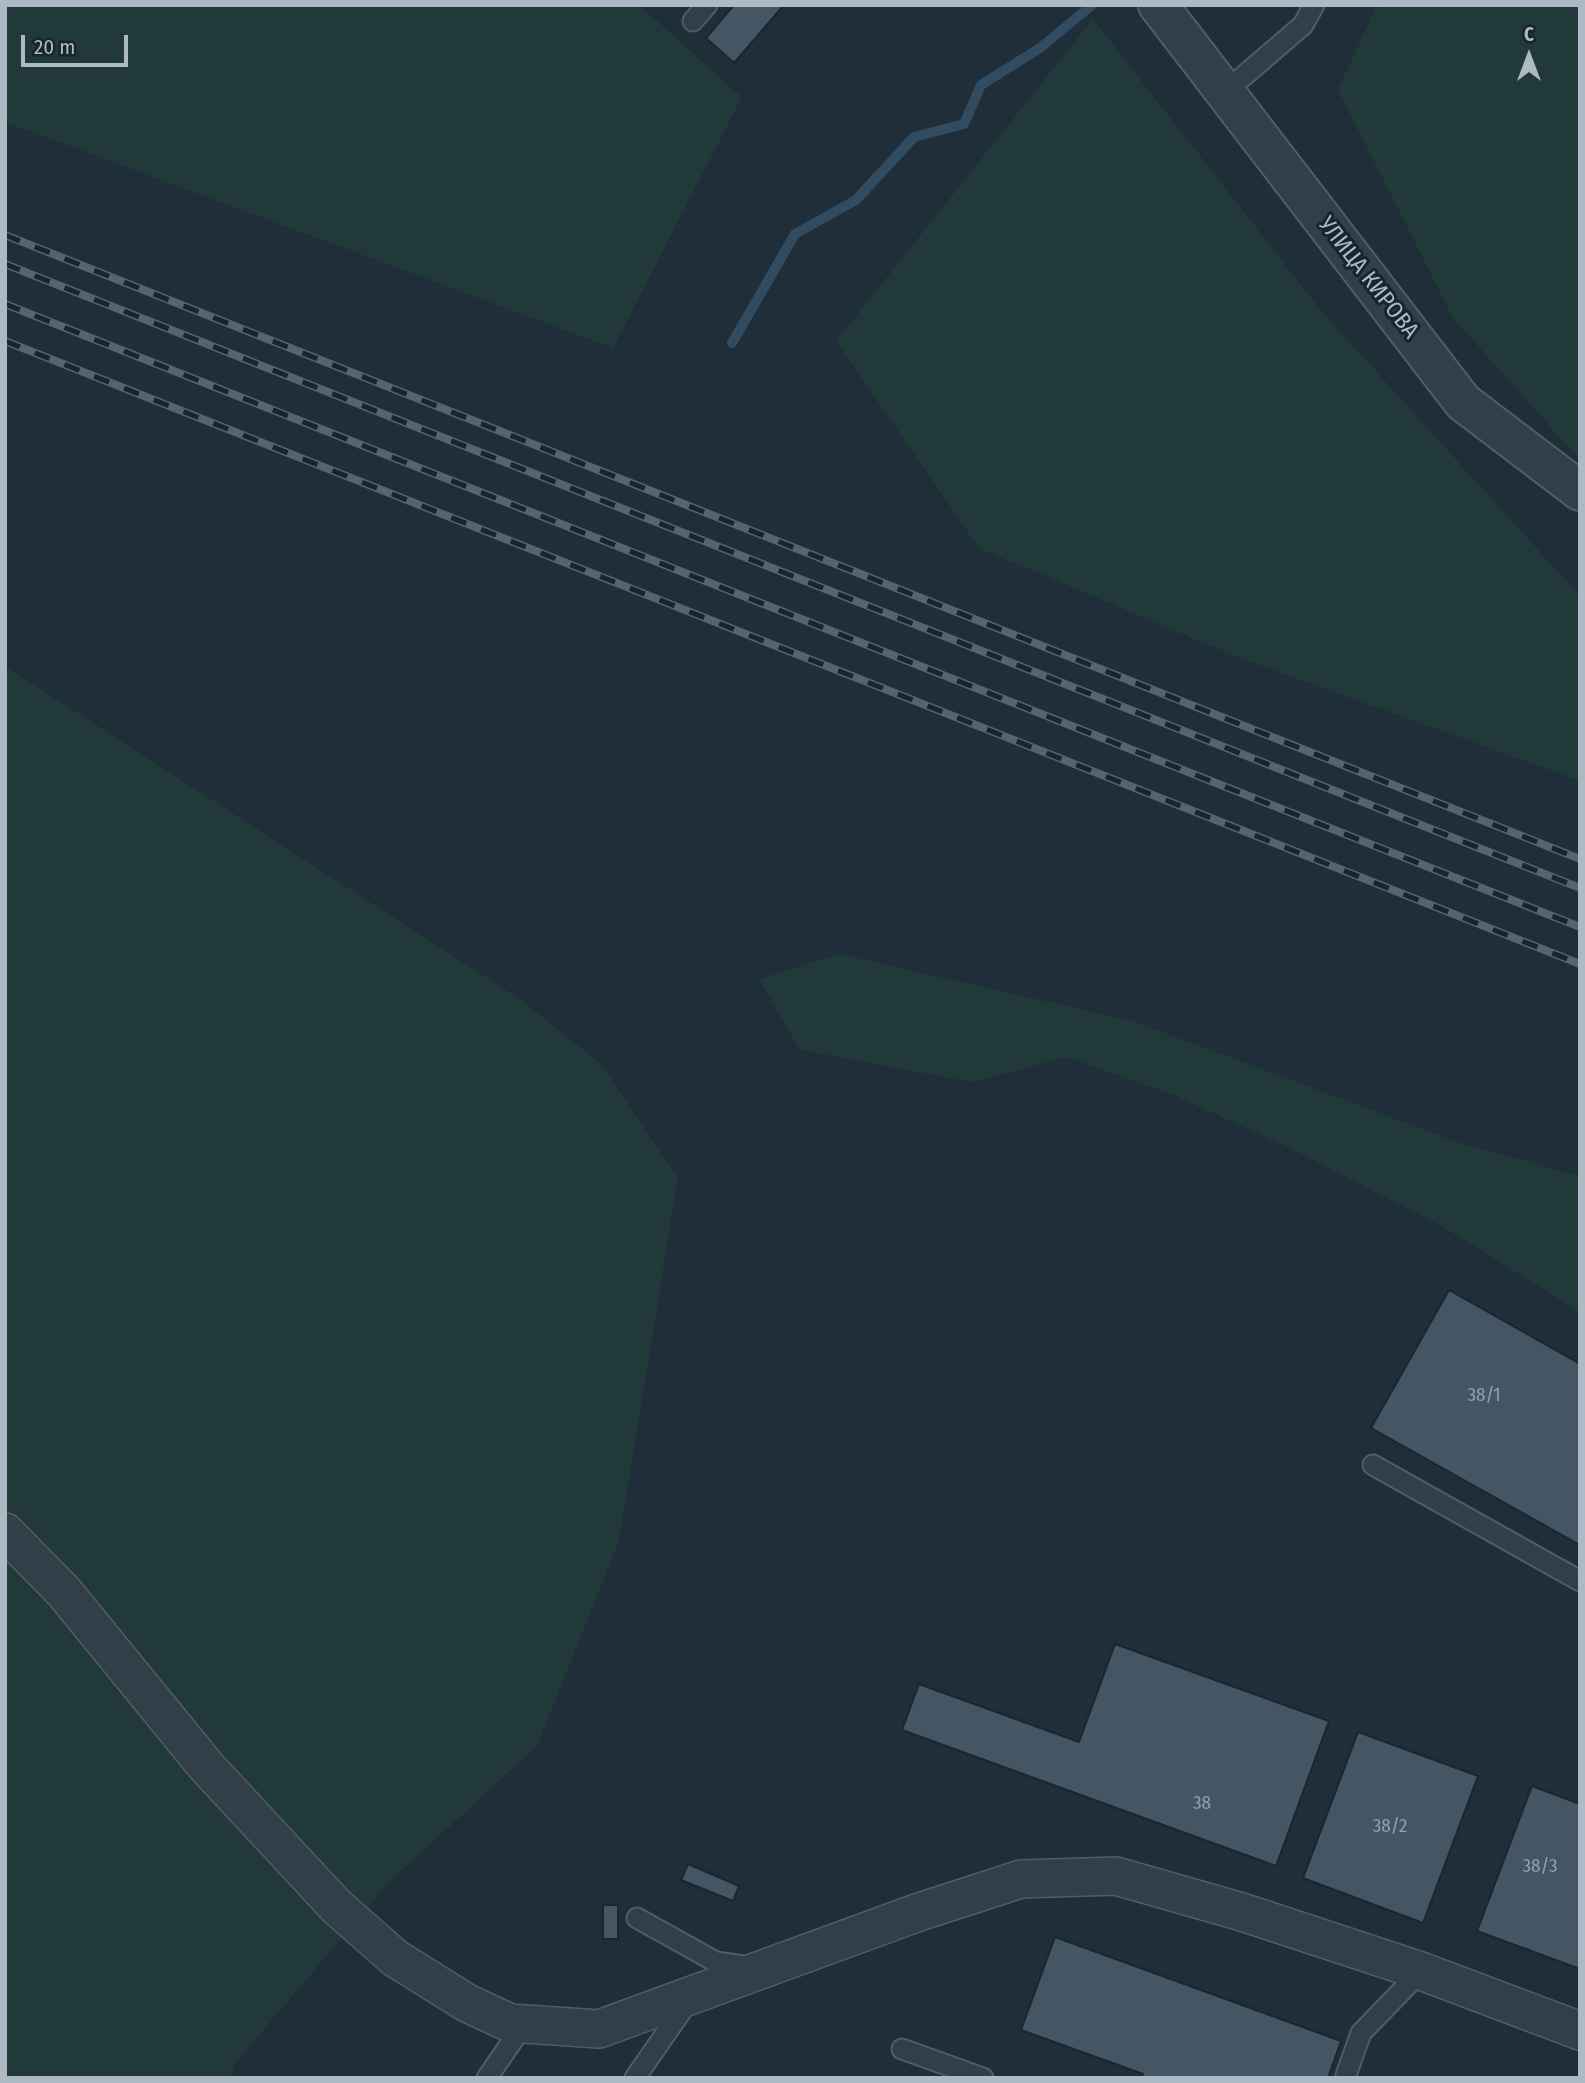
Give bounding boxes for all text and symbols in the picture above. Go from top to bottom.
scale bar [24,21,131,65]
north arrow [1494,21,1564,91]
text: С [1524,23,1534,46]
text: 20 m [34,34,75,60]
street label: УЛИЦА КИРОВА [1312,212,1424,344]
house number: 38/1 [1467,1385,1501,1407]
house number: 38 [1193,1793,1211,1815]
house number: 38/2 [1373,1816,1407,1838]
house number: 38/3 [1523,1856,1557,1878]

